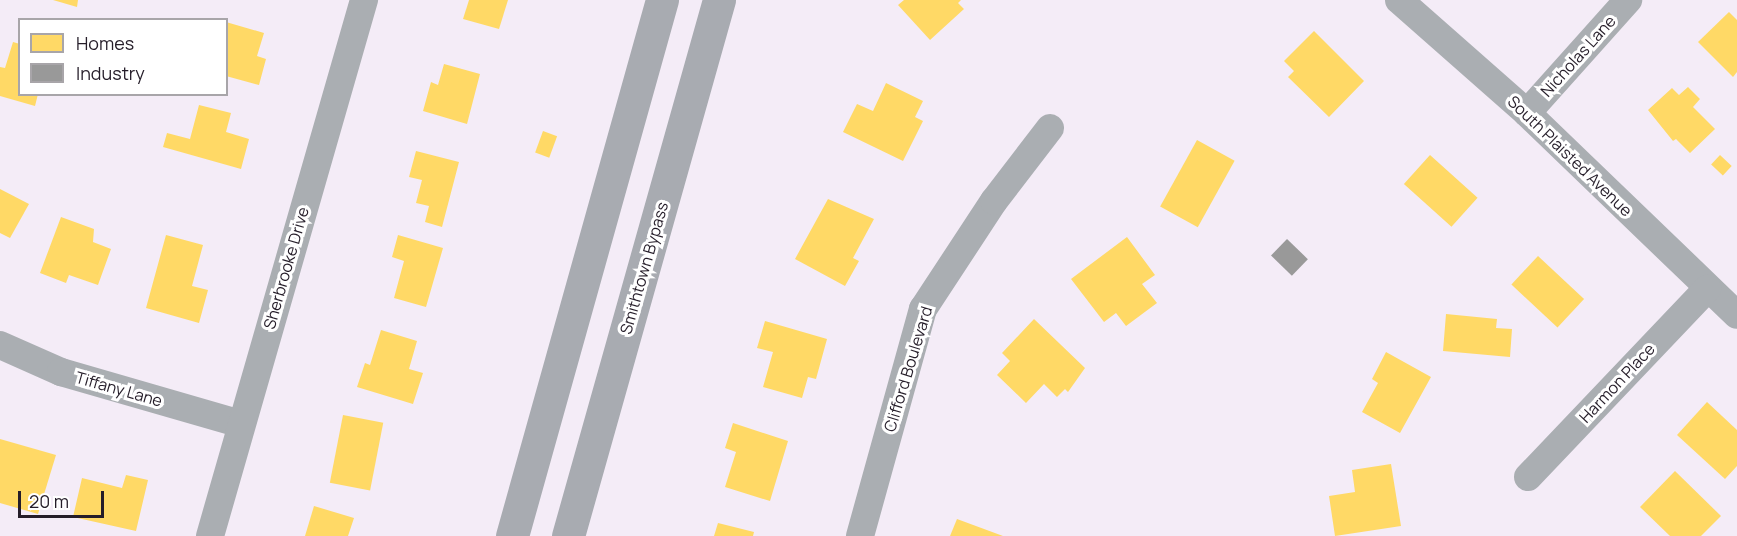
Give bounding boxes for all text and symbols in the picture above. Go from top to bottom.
street label: Nicholas Lane [1537,11,1619,101]
legend [18,18,228,96]
text: Homes [76,31,134,55]
text: Industry [76,61,145,85]
street label: South Plaisted Avenue [1504,92,1636,220]
street label: Smithtown Bypass [616,200,672,336]
street label: Sherbrooke Drive [259,205,313,331]
street label: Clifford Boulevard [880,304,936,434]
street label: Harmon Place [1575,339,1659,427]
street label: Tiffany Lane [73,367,165,411]
scale bar [21,479,106,517]
text: 20 m [29,489,69,513]

